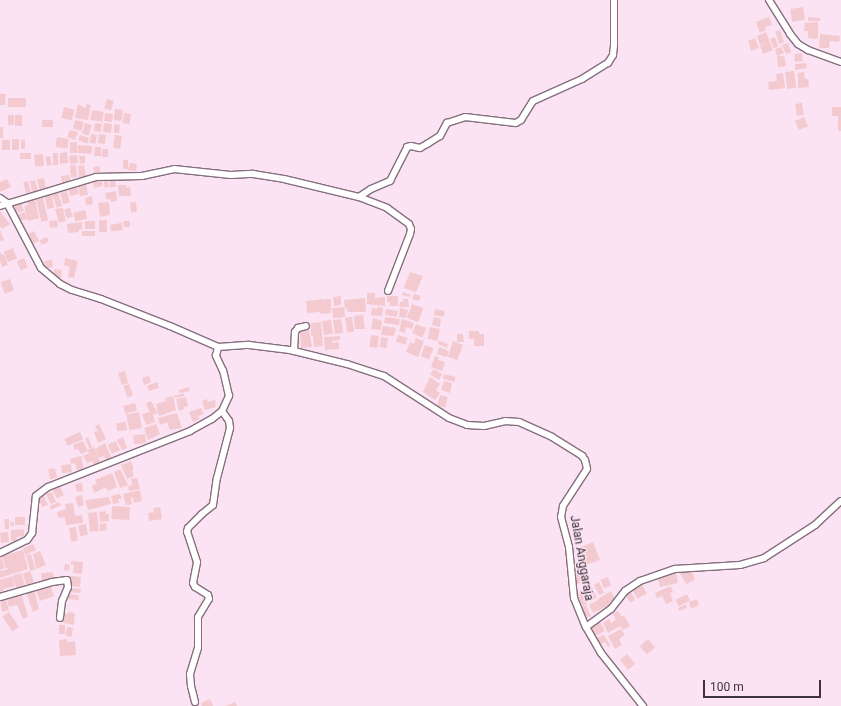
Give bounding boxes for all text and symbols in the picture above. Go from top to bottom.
street label: Jalan Anggaraja [566,514,596,602]
scale bar [705,672,823,698]
text: 100 m [710,680,744,694]

